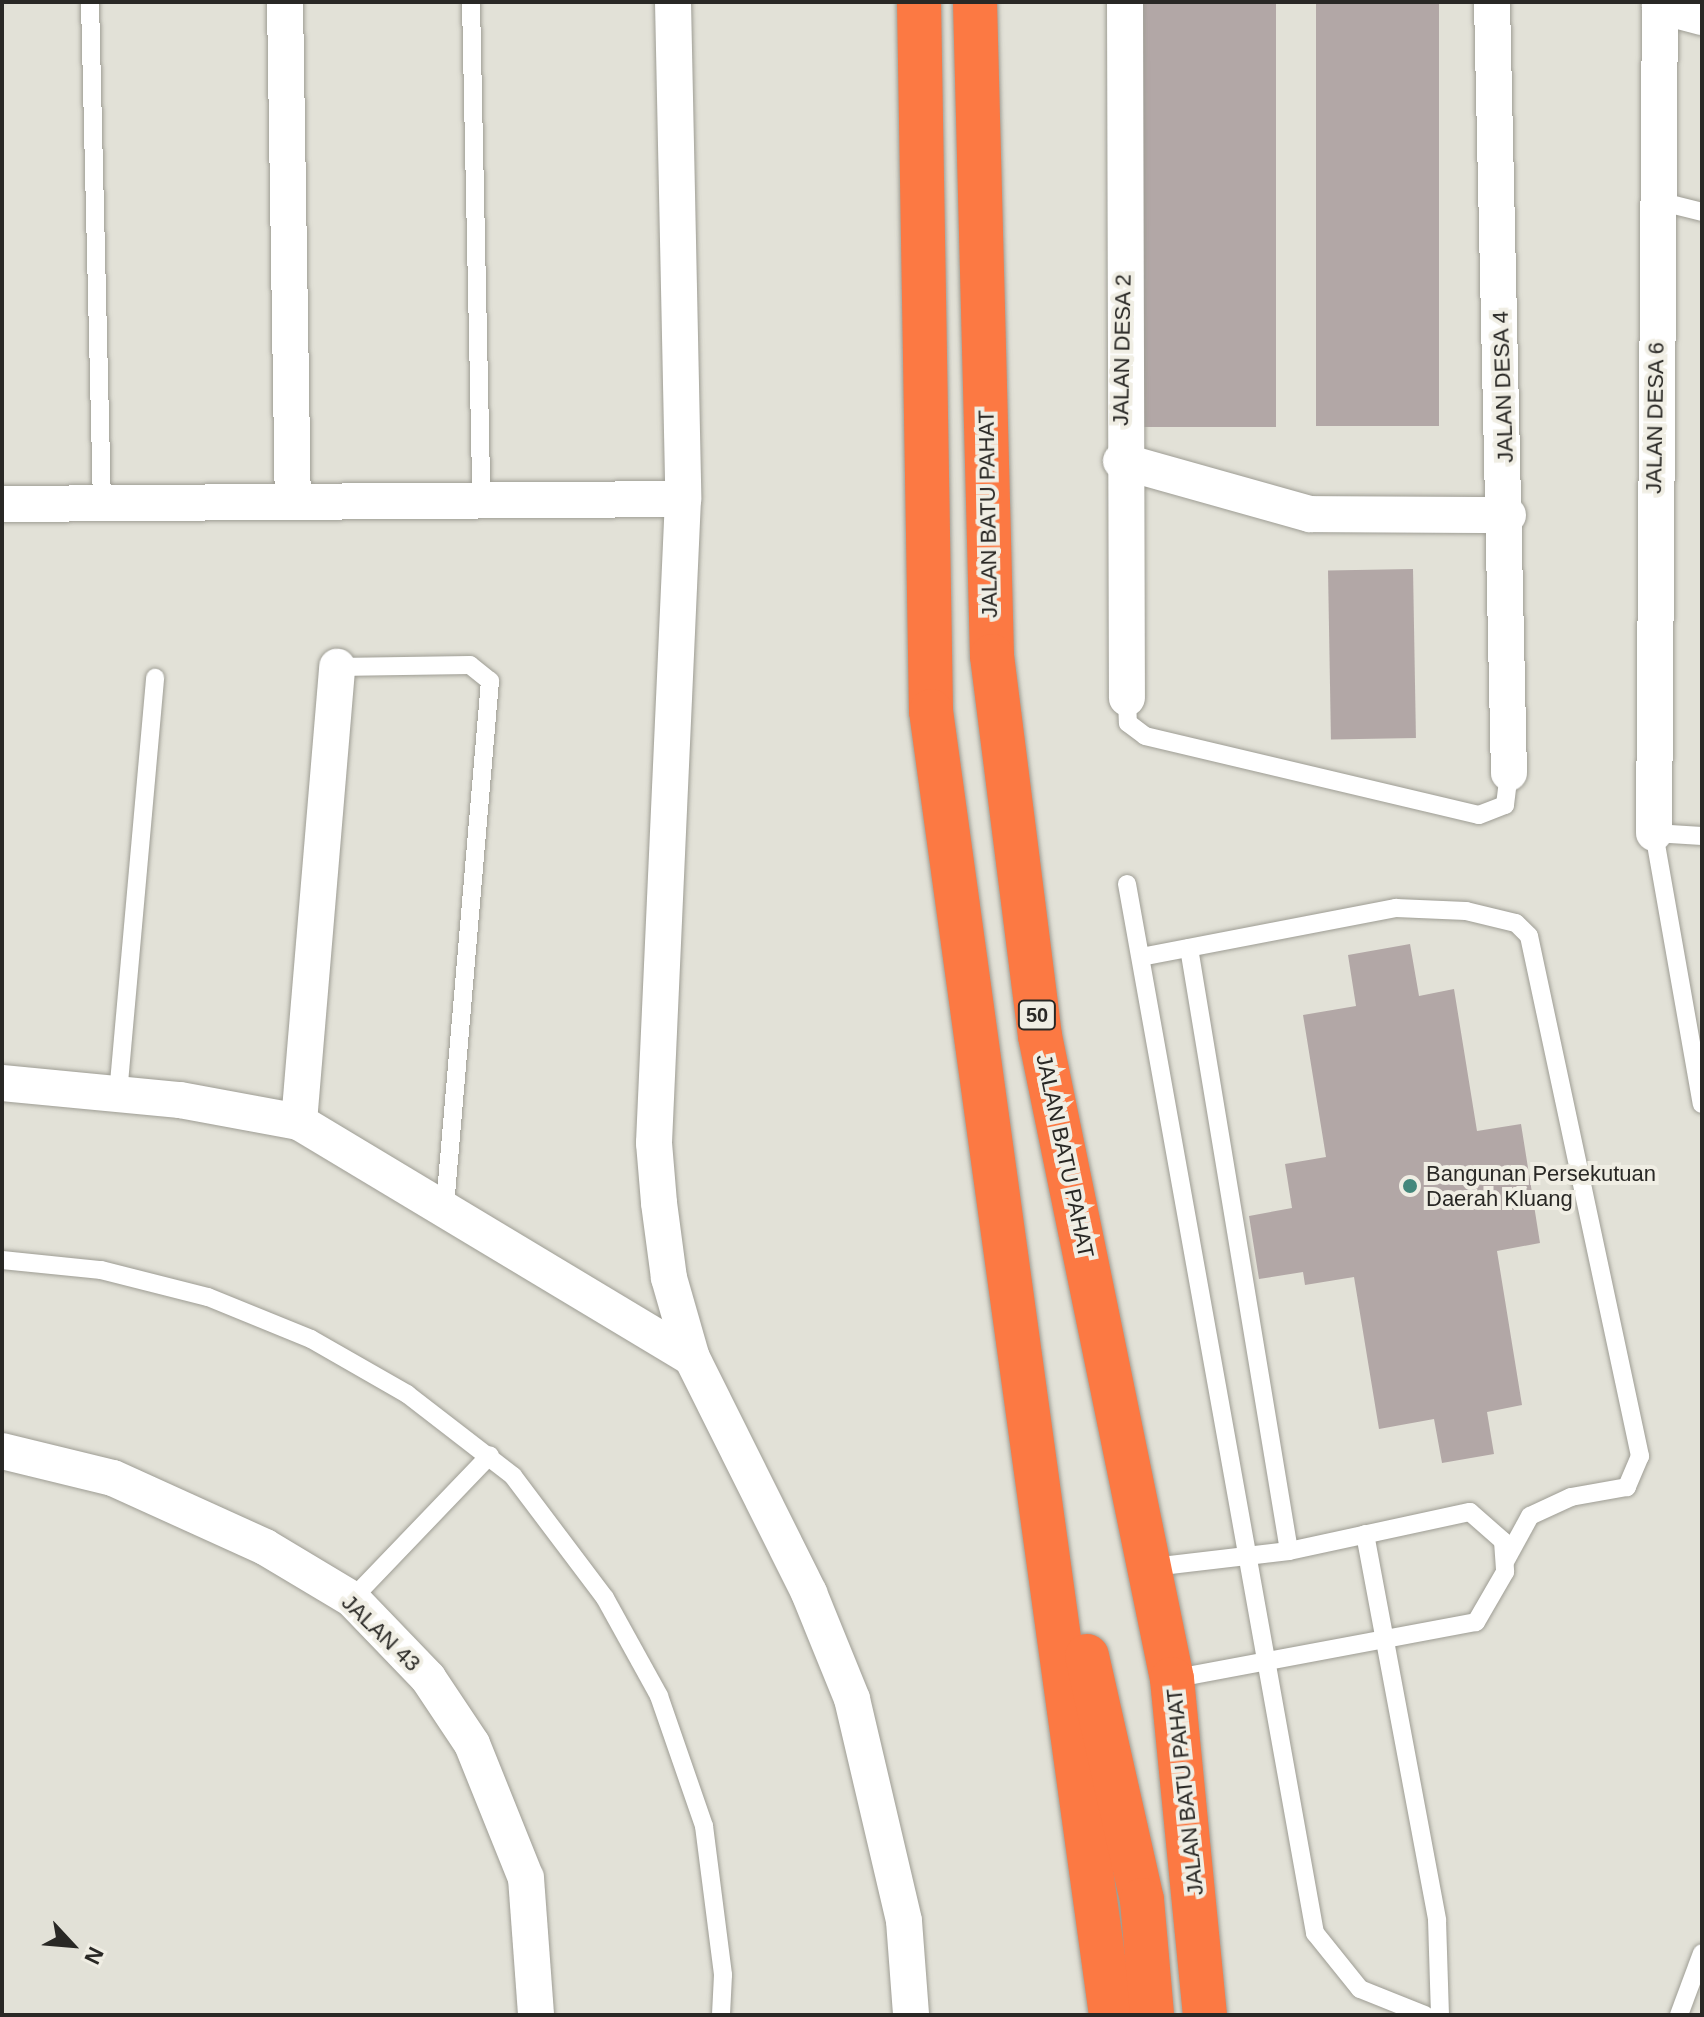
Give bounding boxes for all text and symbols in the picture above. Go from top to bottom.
street label: JALAN DESA 2 [1107,273,1137,427]
street label: JALAN DESA 4 [1487,310,1519,464]
street label: JALAN DESA 6 [1640,341,1670,495]
street label: JALAN BATU PAHAT [973,410,1003,618]
road number: 50 [1017,999,1057,1031]
street label: JALAN BATU PAHAT [1030,1052,1100,1260]
place label: Bangunan Persekutuan Daerah Kluang [1426,1160,1656,1212]
marker: Bangunan Persekutuan Daerah Kluang [1401,1177,1419,1195]
street label: JALAN 43 [336,1589,426,1677]
street label: JALAN BATU PAHAT [1161,1687,1209,1897]
north arrow [32,1905,112,1985]
text: N [79,1943,109,1968]

